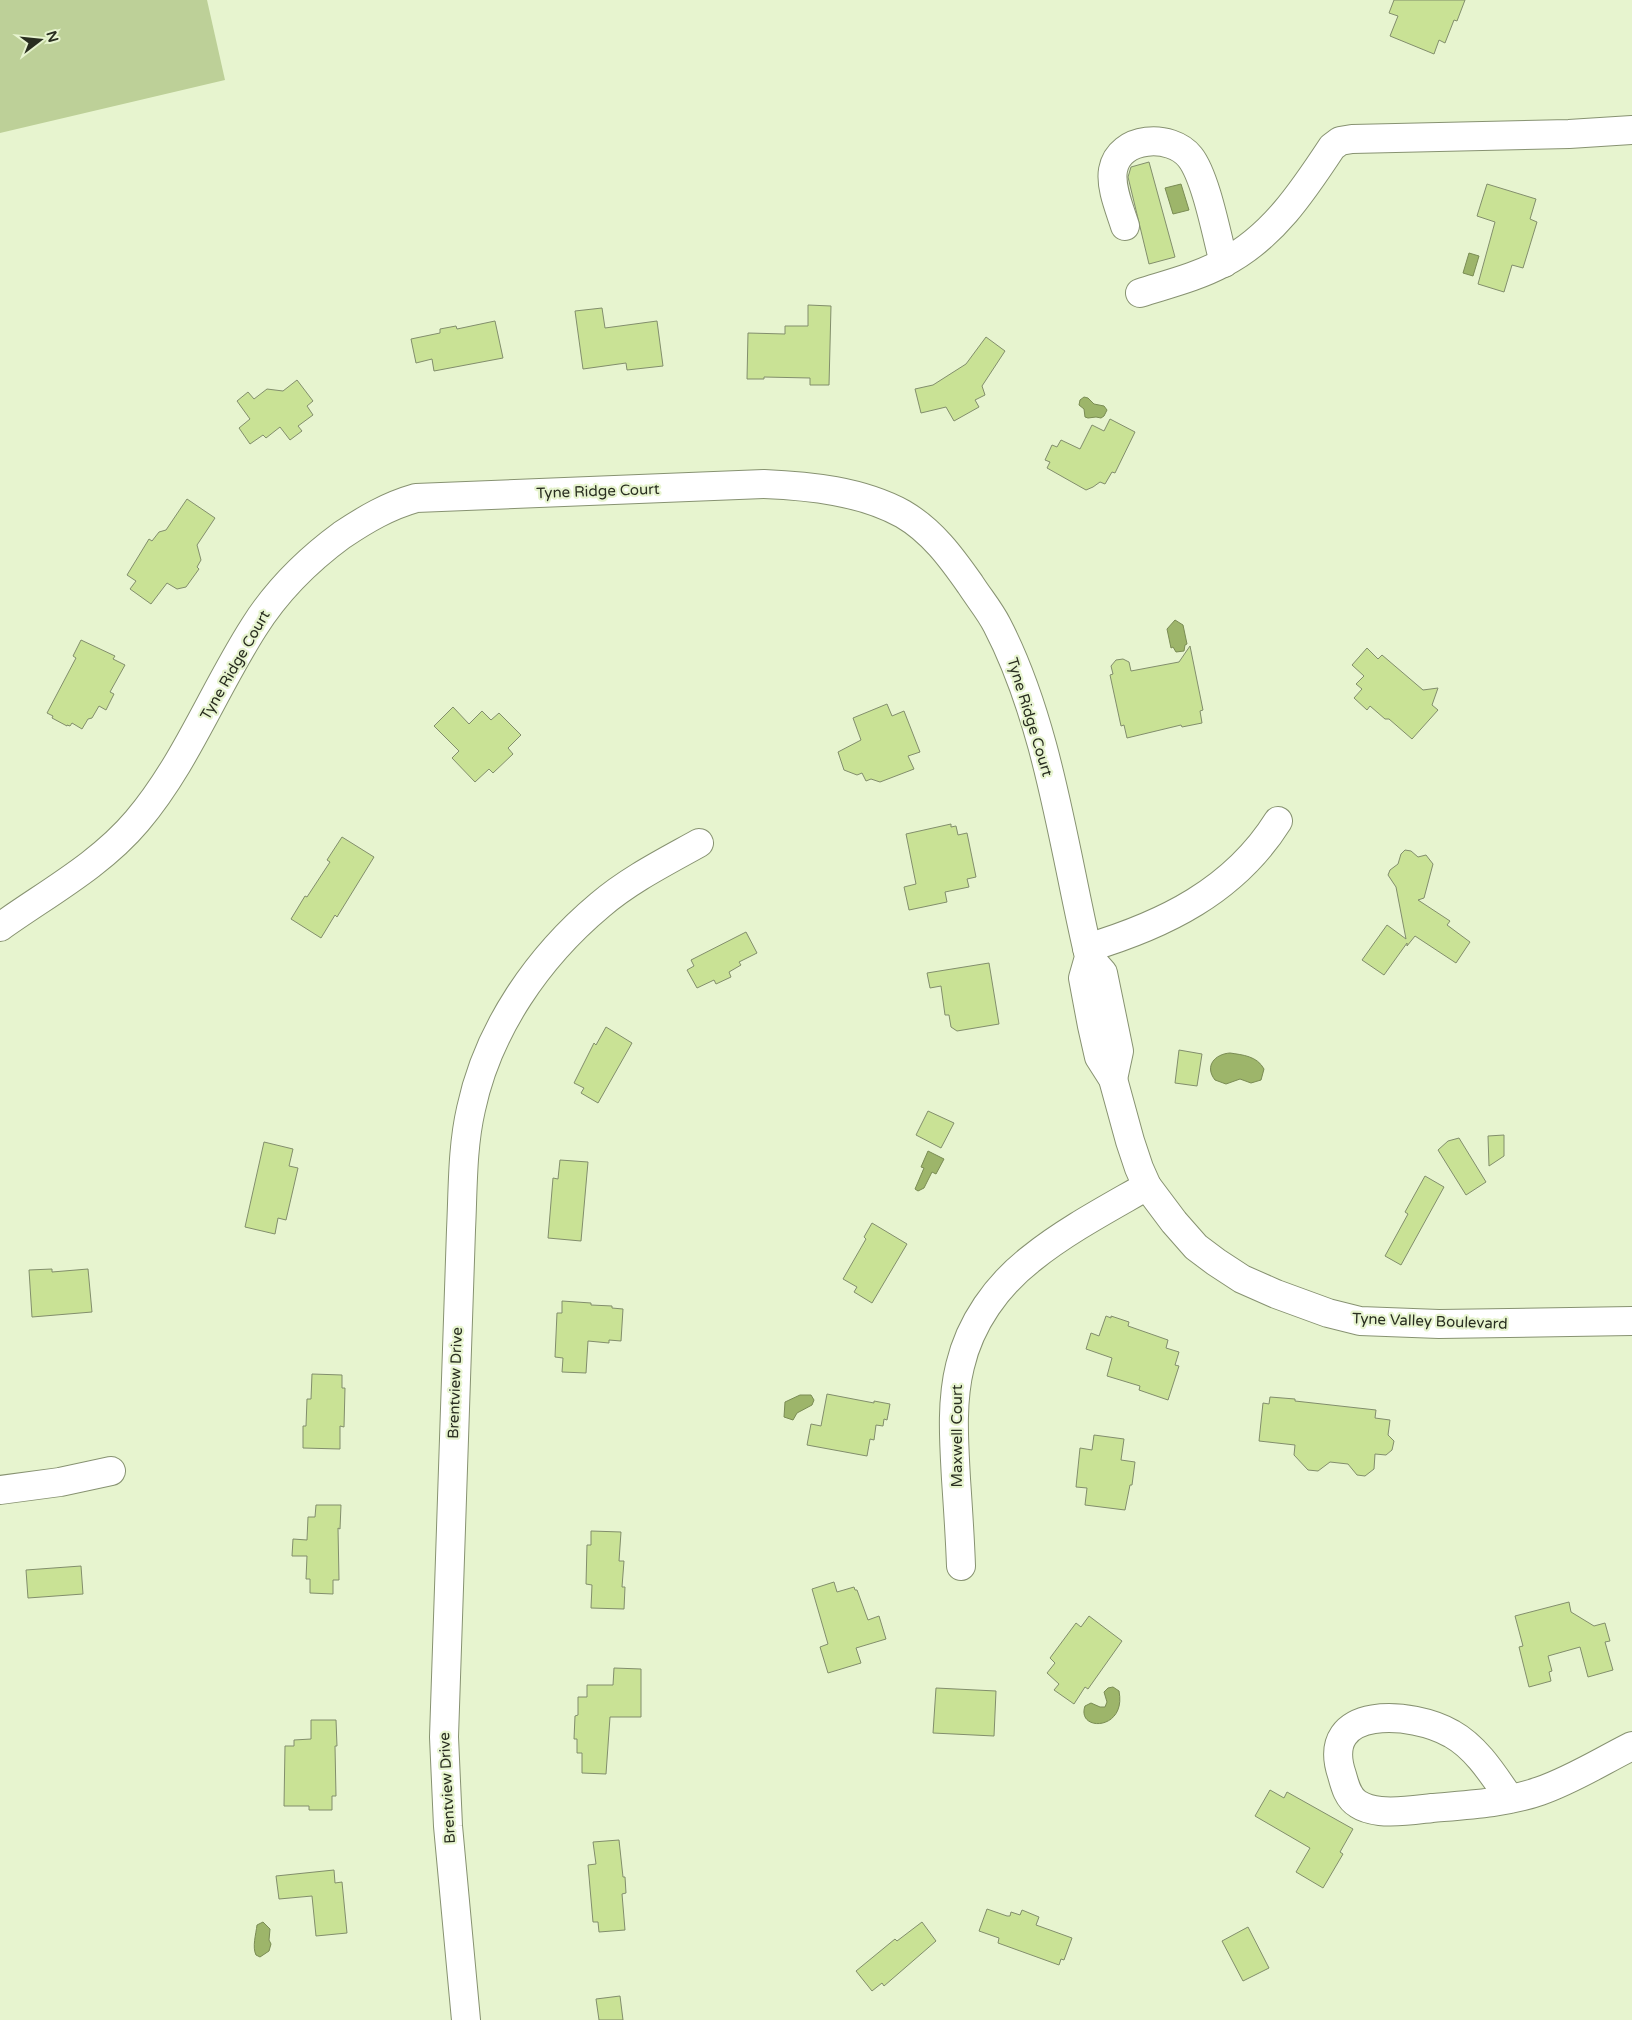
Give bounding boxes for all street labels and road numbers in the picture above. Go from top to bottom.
street label: Tyne Ridge Court [536,480,660,502]
street label: Tyne Ridge Court [196,607,274,723]
street label: Tyne Ridge Court [1003,655,1057,779]
street label: Tyne Valley Boulevard [1352,1309,1508,1333]
street label: Brentview Drive [444,1327,466,1439]
street label: Maxwell Court [948,1384,966,1487]
street label: Brentview Drive [435,1732,459,1844]

